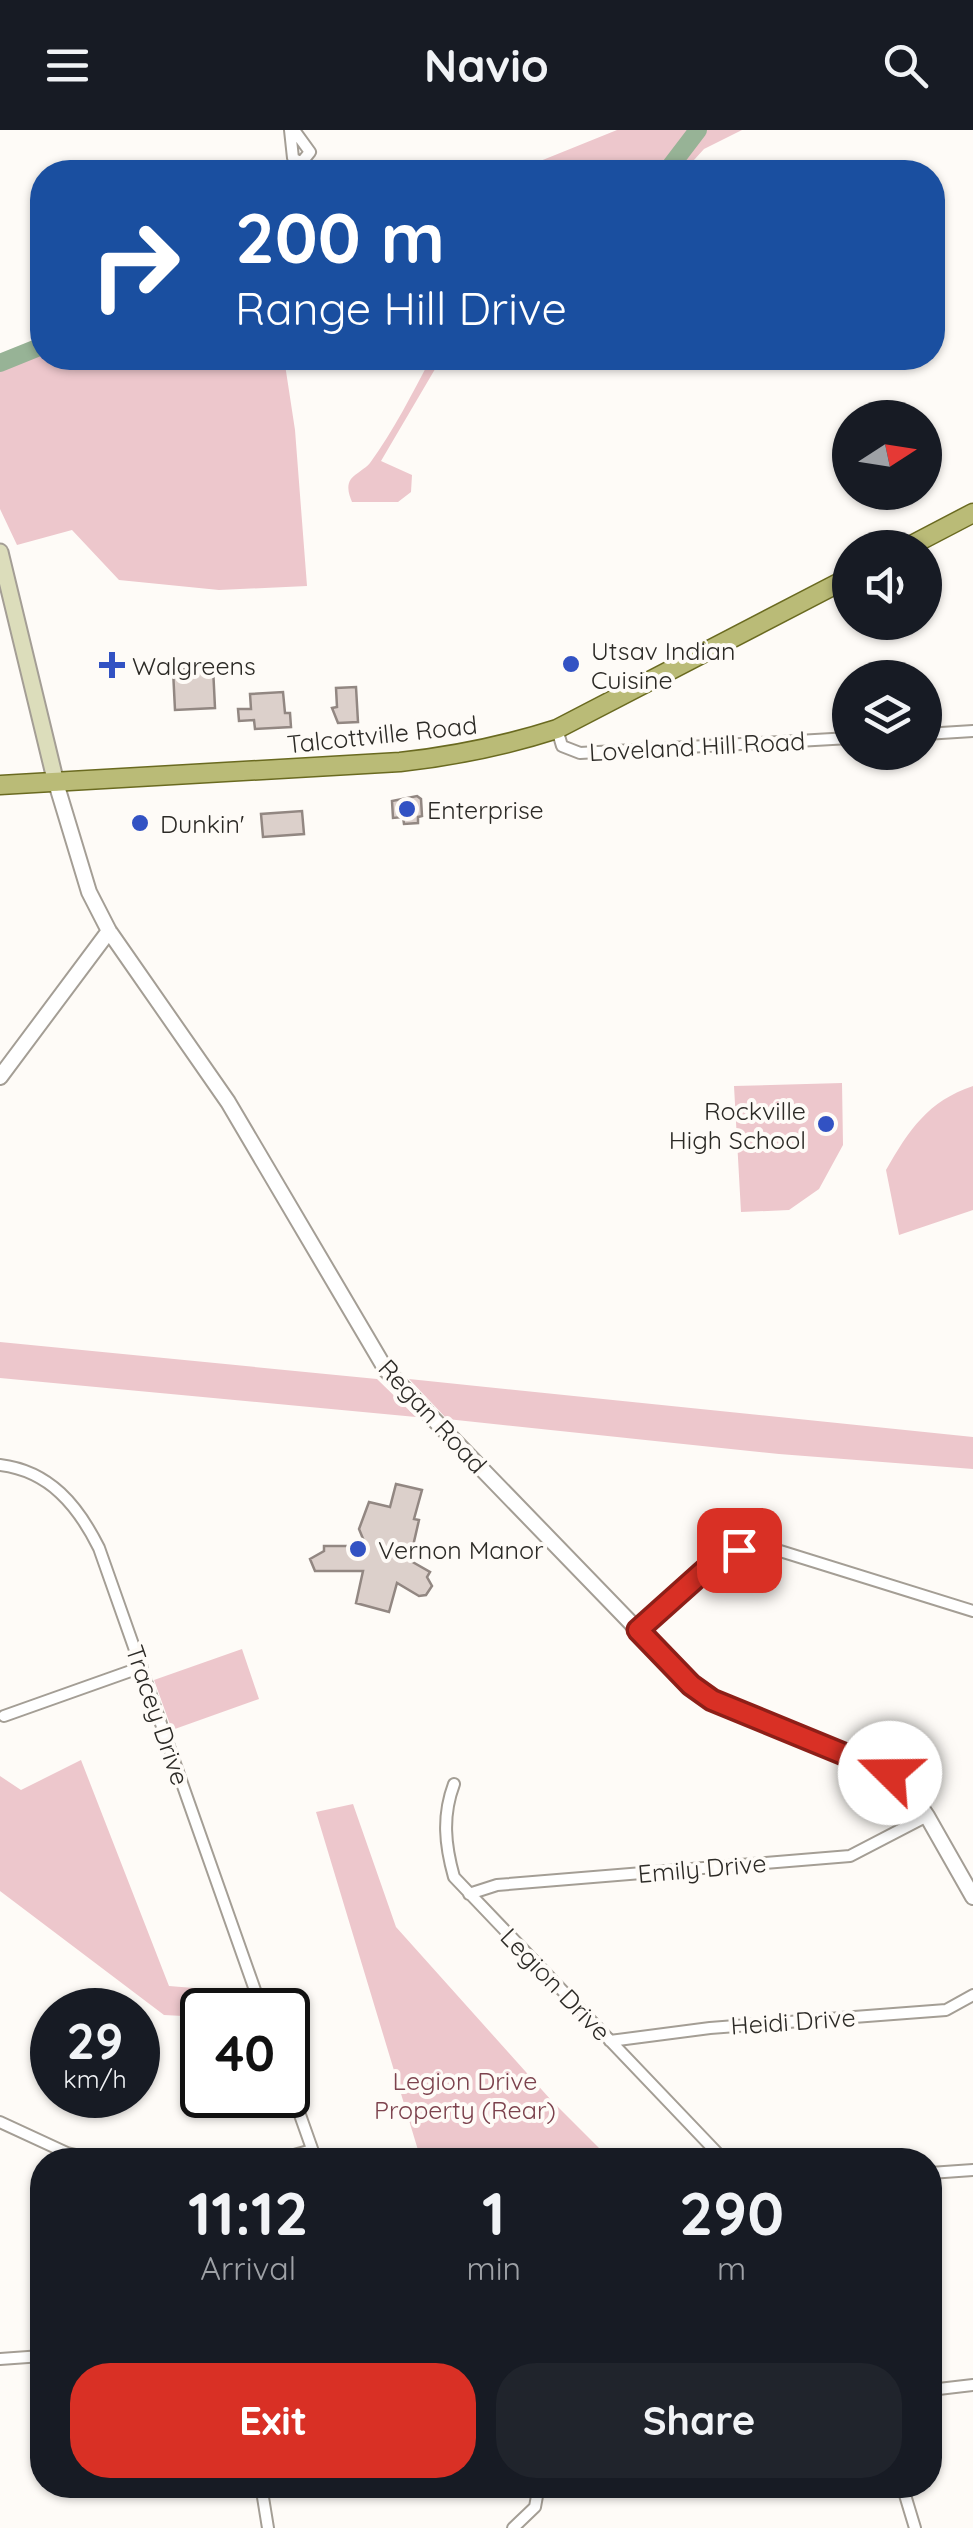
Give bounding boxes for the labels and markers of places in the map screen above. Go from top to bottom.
place label: Utsav Indian Cuisine [591,635,735,695]
place label: Walgreens [132,650,256,681]
marker: Utsav Indian Cuisine [560,653,582,675]
marker: Walgreens [101,654,123,676]
place label: Enterprise [427,794,544,825]
marker: Enterprise [396,798,418,820]
place label: Dunkin' [160,808,245,839]
marker: Dunkin' [129,812,151,834]
place label: Rockville High School [669,1095,806,1155]
marker: Rockville High School [815,1113,837,1135]
pin [697,1508,782,1593]
place label: Vernon Manor [378,1534,544,1565]
marker: Vernon Manor [347,1538,369,1560]

